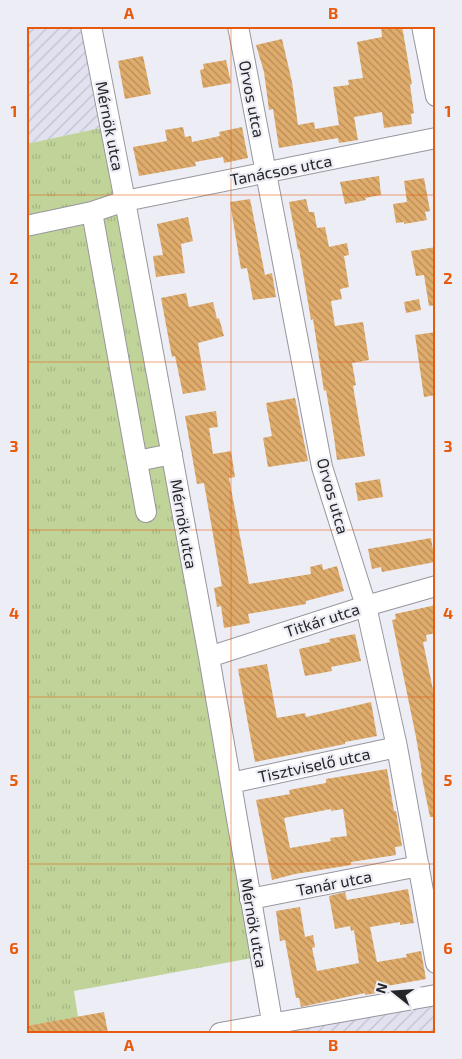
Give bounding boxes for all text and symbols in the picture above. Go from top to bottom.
text: A [124,3,135,22]
text: B [328,3,338,22]
street label: Orvos utca [236,59,269,139]
street label: Mérnök utca [93,80,128,172]
text: 1 [11,101,17,120]
text: 1 [445,101,451,120]
street label: Tanácsos utca [228,150,333,189]
text: 2 [9,268,19,287]
text: 2 [443,268,453,287]
text: 3 [9,436,19,455]
text: 3 [443,436,453,455]
street label: Orvos utca [314,456,353,536]
street label: Mérnök utca [167,478,202,570]
street label: Titkár utca [282,598,362,641]
text: 4 [9,603,19,622]
text: 4 [443,603,453,622]
street label: Tisztviselő utca [256,743,372,786]
text: 5 [10,770,19,789]
text: 5 [444,770,453,789]
street label: Tanár utca [295,866,373,899]
street label: Mérnök utca [237,877,272,969]
text: 6 [9,938,19,957]
text: 6 [443,938,453,957]
north arrow [370,966,420,1016]
text: N [371,981,391,995]
text: A [124,1035,135,1054]
text: B [328,1035,338,1054]

